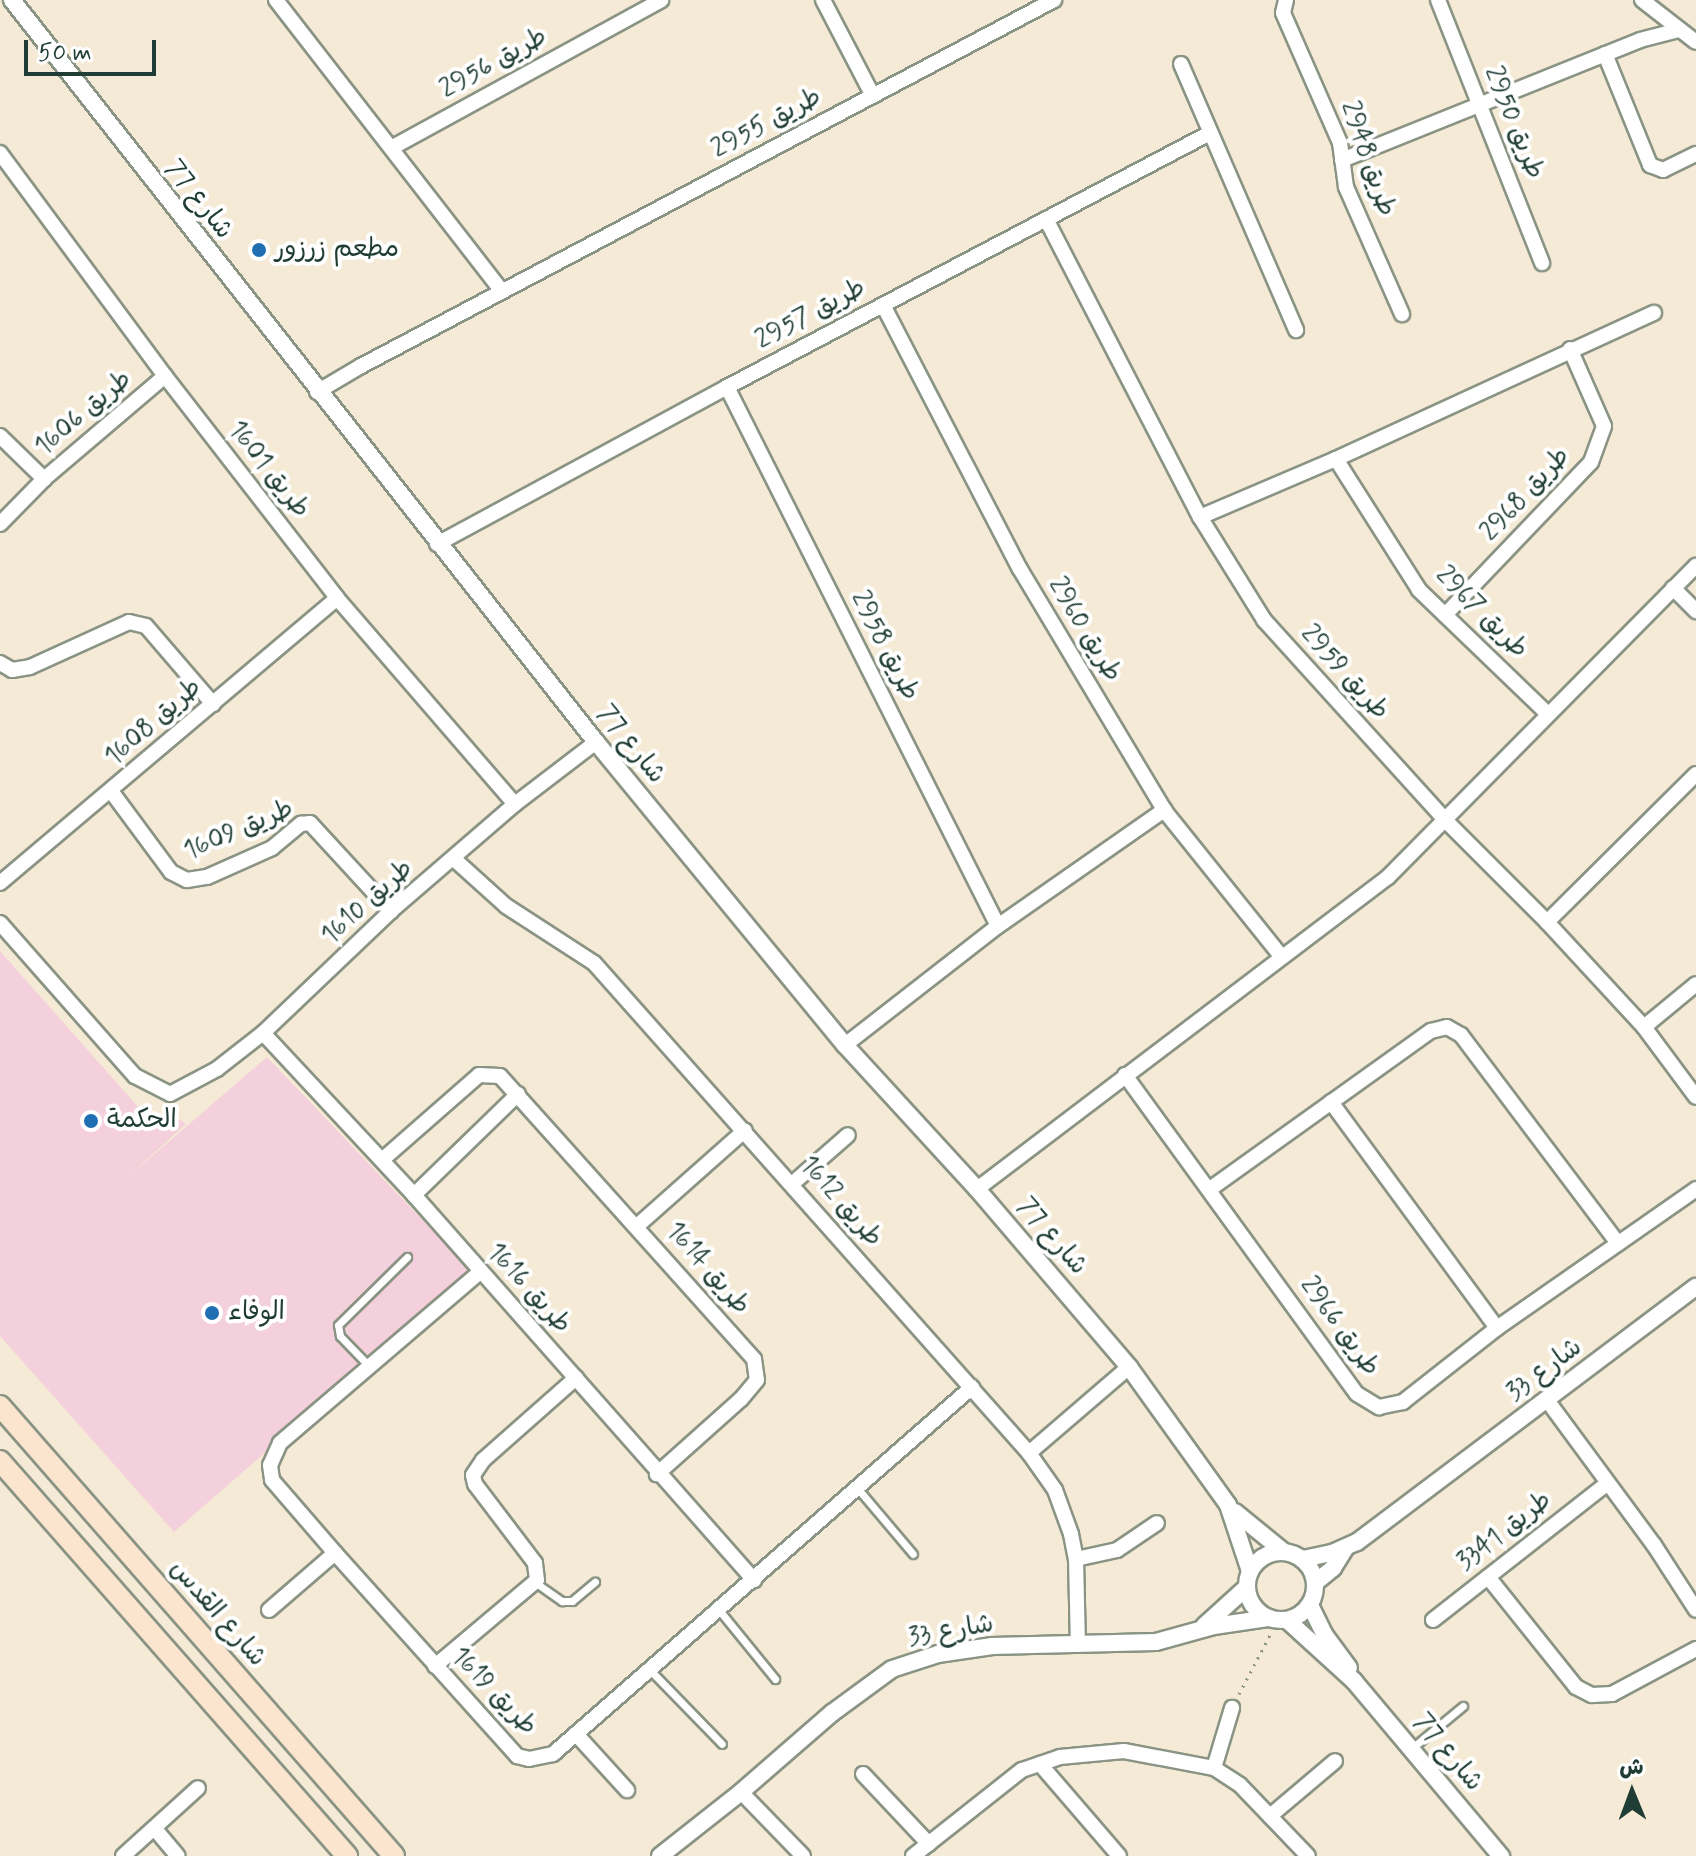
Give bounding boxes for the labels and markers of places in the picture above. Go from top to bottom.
place label: مطعم زرزور [275,234,399,266]
marker: مطعم زرزور [250,241,268,259]
place label: الحكمة [107,1105,177,1137]
marker: الحكمة [82,1112,100,1130]
place label: الوفاء [228,1297,285,1329]
marker: الوفاء [203,1304,221,1322]

